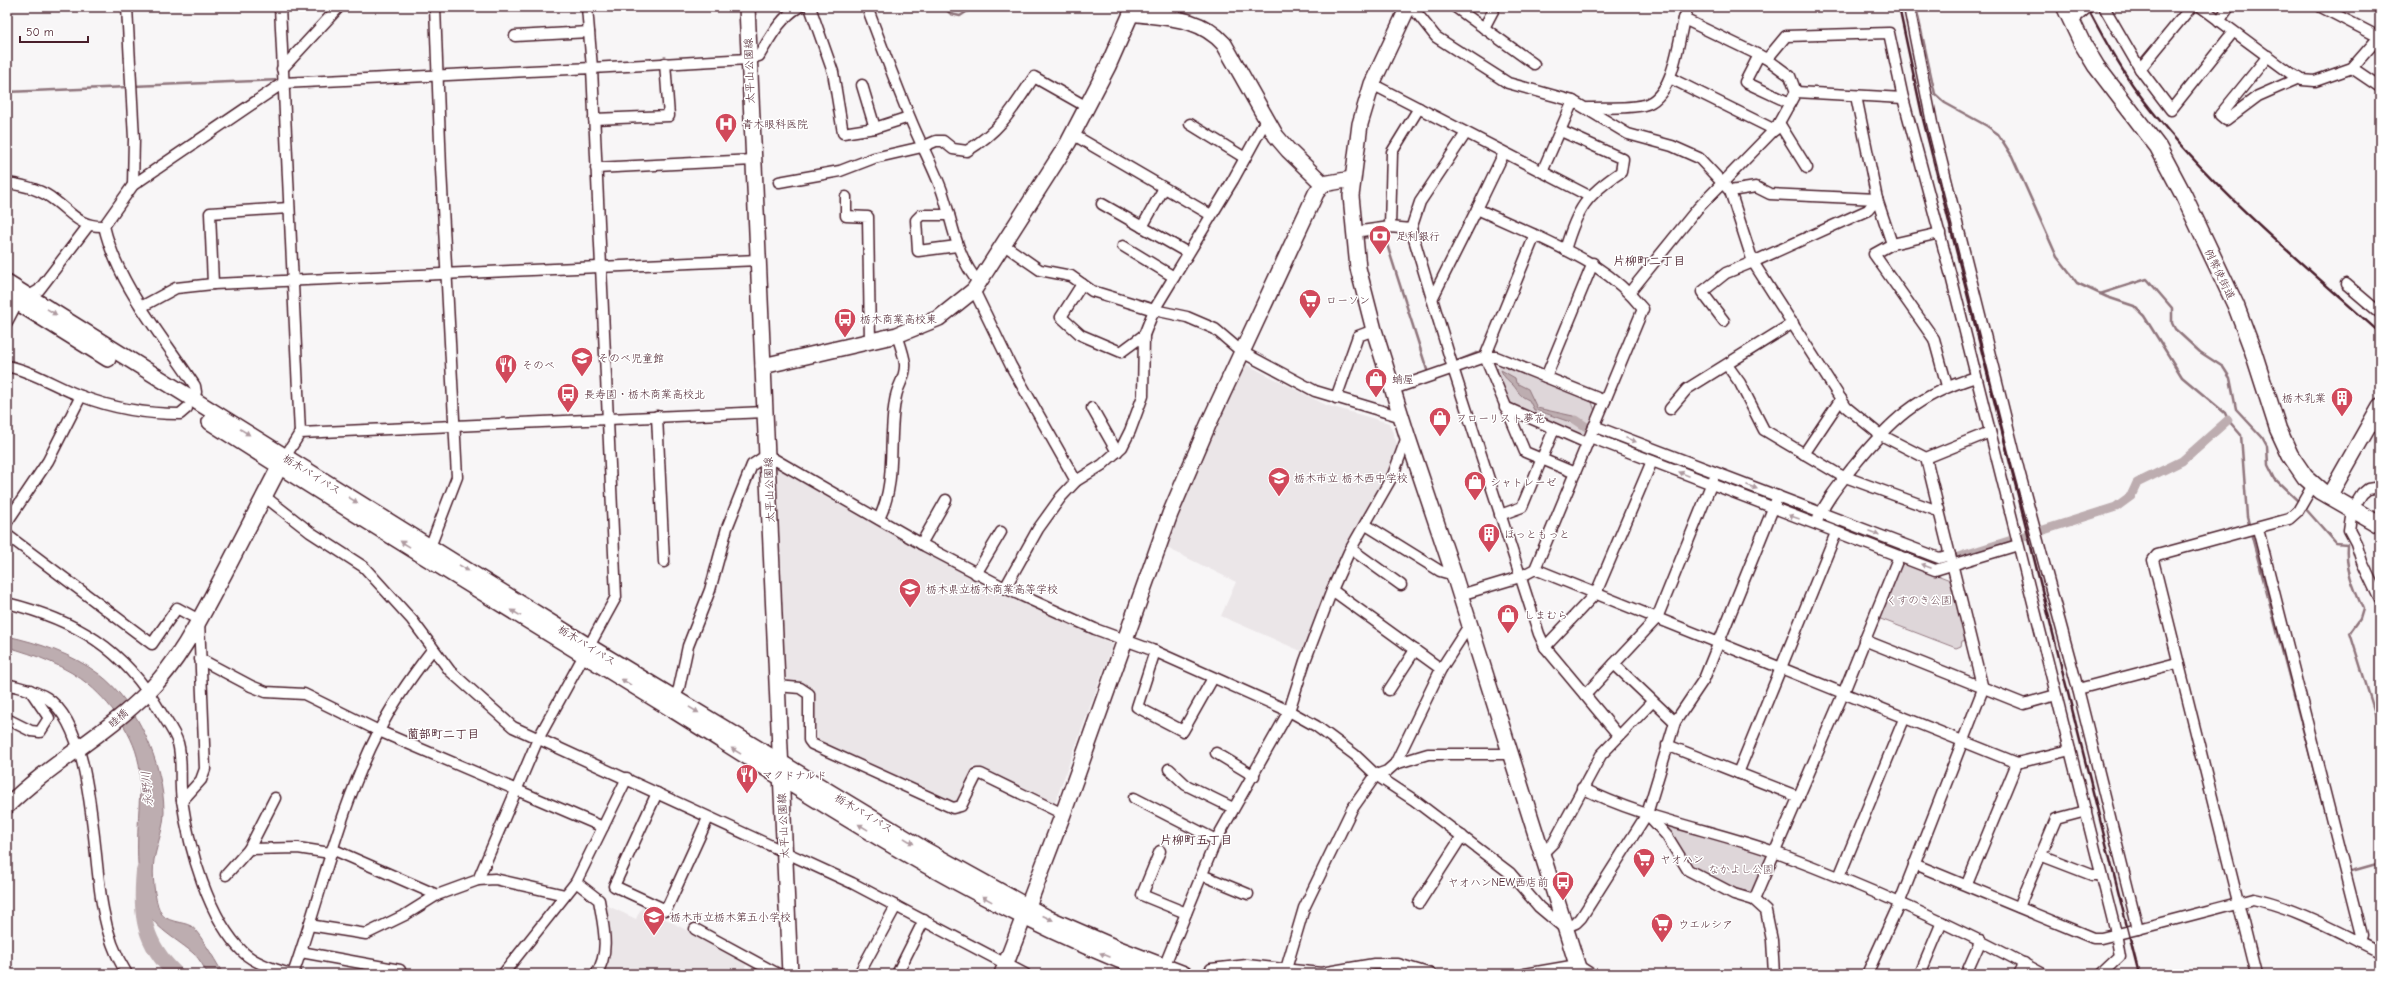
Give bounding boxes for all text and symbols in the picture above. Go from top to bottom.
scale bar [20,18,88,44]
text: 50 m [26,25,54,39]
street label: 太平山公園線 [742,38,757,104]
hospital icon: 青木眼科医院 [713,111,739,144]
place label: 青木眼科医院 [742,118,808,131]
bank icon: 足利銀行 [1367,223,1393,256]
place label: 足利銀行 [1396,230,1440,243]
street label: 例幣使街道 [2202,247,2237,302]
district label: 片柳町二丁目 [1613,254,1685,268]
supermarket icon: ローソン [1297,287,1323,320]
place label: ローソン [1326,294,1370,307]
bus stop icon: 栃木商業高校東 [832,306,858,339]
one-way arrow [46,308,58,315]
place label: 栃木商業高校東 [860,313,937,326]
school or university icon: そのべ児童館 [569,345,595,378]
restaurant icon: そのべ [493,352,519,385]
place label: そのべ児童館 [598,352,664,365]
place label: そのべ [522,359,555,372]
shop icon: 蛸屋 [1363,366,1389,399]
place label: 蛸屋 [1392,373,1414,386]
bus stop icon: 長寿園・栃木商業高校北 [555,381,581,414]
building icon: 栃木乳業 [2329,385,2355,418]
place label: 長寿園・栃木商業高校北 [584,388,705,401]
place label: 栃木乳業 [2282,392,2326,405]
shop icon: フローリスト夢花 [1427,405,1453,438]
place label: フローリスト夢花 [1456,412,1545,425]
one-way arrow [239,429,251,436]
one-way arrow [1625,438,1637,444]
street label: 栃木バイパス [280,451,343,497]
street label: 太平山公園線 [762,457,777,523]
school or university icon: 栃木市立 栃木西中学校 [1266,465,1292,498]
shop icon: シャトレーゼ [1462,469,1488,502]
one-way arrow [1679,471,1690,477]
place label: 栃木市立 栃木西中学校 [1294,472,1408,485]
place label: シャトレーゼ [1490,476,1556,489]
one-way arrow [1747,484,1759,490]
one-way arrow [348,496,359,503]
one-way arrow [1788,513,1800,519]
building icon: ほっともっと [1476,521,1502,554]
place label: ほっともっと [1504,528,1570,541]
one-way arrow [1868,531,1880,537]
one-way arrow [399,541,411,548]
one-way arrow [1919,563,1931,569]
one-way arrow [458,565,470,572]
school or university icon: 栃木県立栃木商業高等学校 [897,576,923,609]
place label: 栃木県立栃木商業高等学校 [926,583,1058,596]
park label: くすのき公園 [1886,594,1952,607]
shop icon: しまむら [1495,602,1521,635]
one-way arrow [510,609,521,617]
place label: しまむら [1524,609,1568,622]
street label: 栃木バイパス [555,622,618,668]
one-way arrow [620,678,632,685]
street label: 睦橋 [106,706,131,730]
one-way arrow [688,706,700,713]
district label: 薗部町二丁目 [407,727,479,741]
one-way arrow [730,747,742,754]
restaurant icon: マクドナルド [734,762,760,795]
place label: マクドナルド [762,769,827,782]
water label: 永野川 [138,770,156,808]
street label: 栃木バイパス [832,791,895,836]
street label: 太平山公園線 [775,793,792,859]
one-way arrow [858,823,868,831]
district label: 片柳町五丁目 [1160,833,1232,847]
one-way arrow [904,837,914,845]
supermarket icon: ヤオハン [1631,846,1657,879]
place label: ヤオハン [1660,853,1704,866]
park label: なかよし公園 [1708,863,1774,876]
bus stop icon: ヤオハンNEW西店前 [1550,869,1576,902]
place label: ヤオハンNEW西店前 [1448,876,1548,889]
one-way arrow [982,895,993,902]
school or university icon: 栃木市立栃木第五小学校 [641,904,667,937]
place label: 栃木市立栃木第五小学校 [670,911,791,924]
supermarket icon: ウエルシア [1649,911,1675,944]
one-way arrow [1042,915,1054,921]
place label: ウエルシア [1678,918,1733,931]
one-way arrow [1099,952,1110,958]

